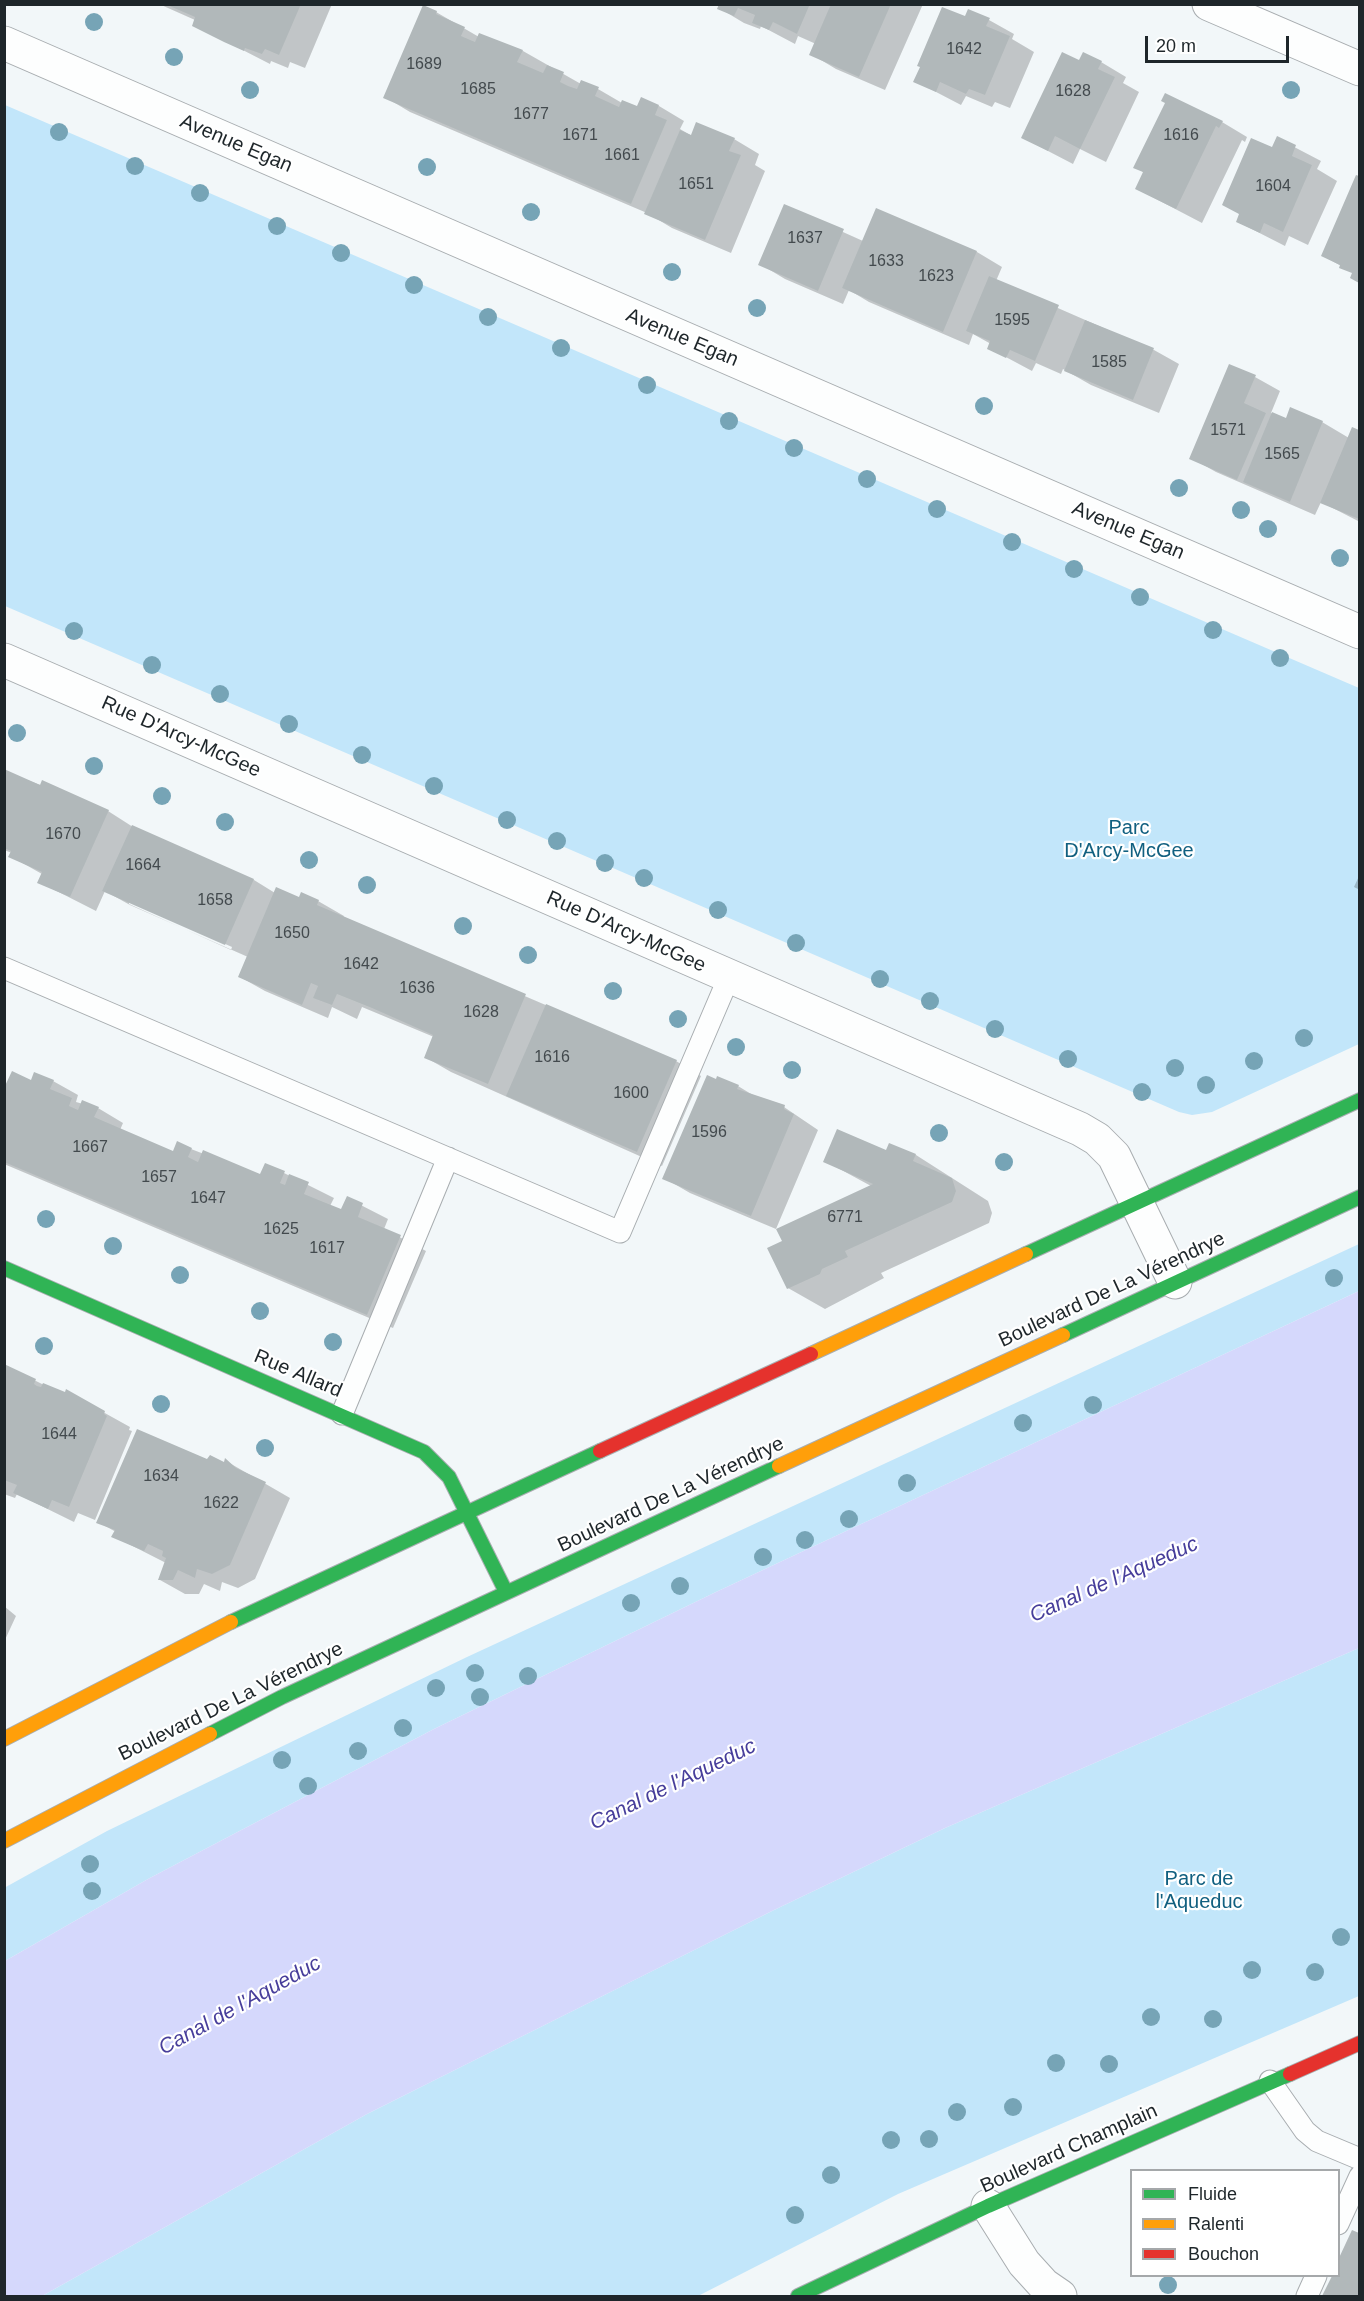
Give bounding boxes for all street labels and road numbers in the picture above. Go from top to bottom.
street label: Avenue Egan [176,110,296,178]
street label: Avenue Egan [622,304,742,372]
street label: Avenue Egan [1068,497,1188,565]
street label: Rue D'Arcy-McGee [98,691,264,783]
street label: Rue D'Arcy-McGee [543,886,709,978]
street label: Boulevard De La Vérendrye [995,1227,1229,1353]
street label: Rue Allard [250,1345,346,1403]
street label: Boulevard De La Vérendrye [554,1432,788,1558]
street label: Boulevard De La Vérendrye [115,1637,347,1767]
street label: Boulevard Champlain [977,2099,1161,2199]

